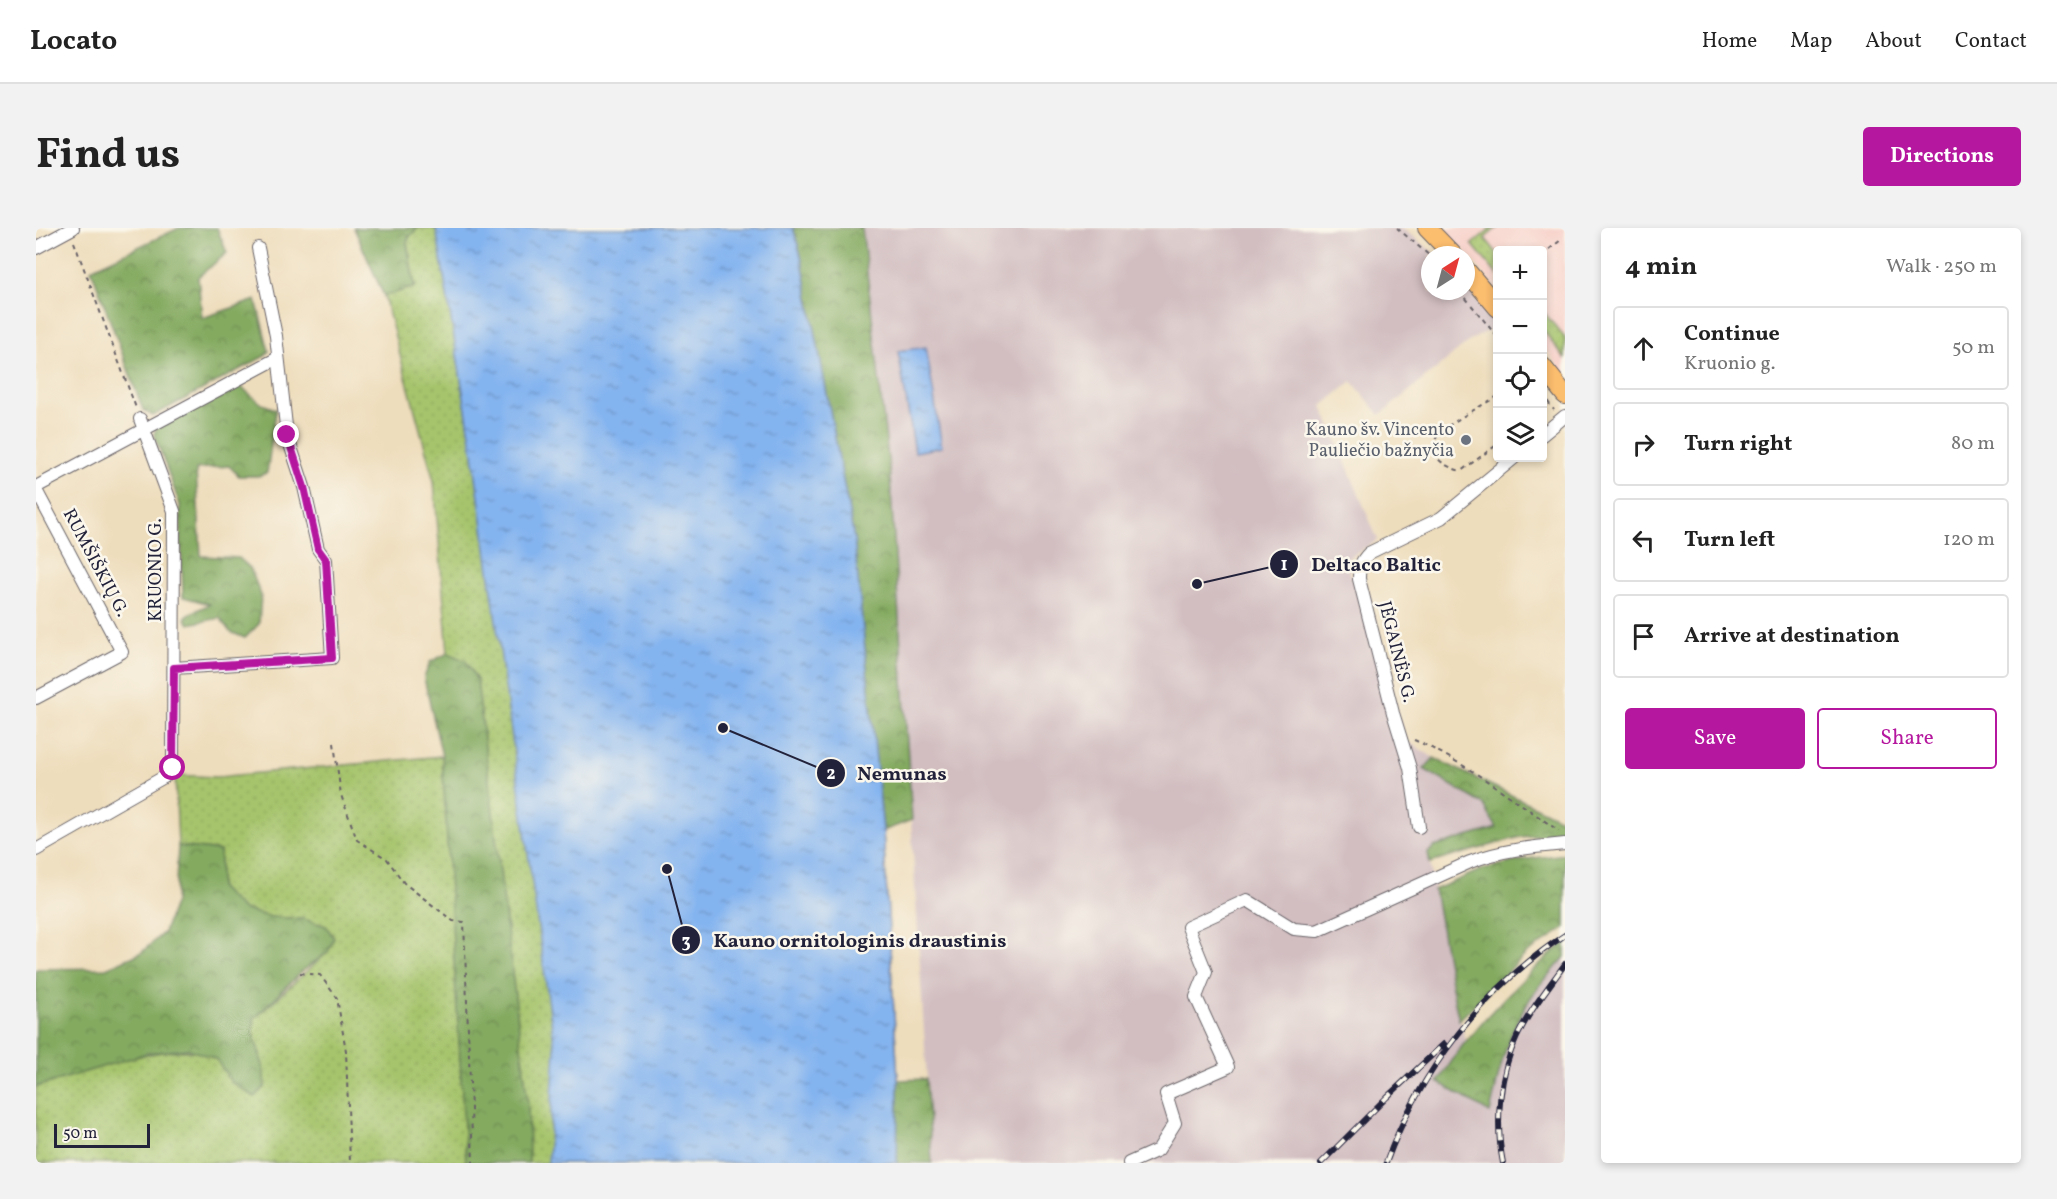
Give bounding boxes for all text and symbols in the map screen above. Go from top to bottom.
text: Locato [30,22,117,61]
text: Home [1702,27,1757,56]
text: Map [1790,27,1832,56]
text: About [1865,27,1922,56]
text: Contact [1955,27,2027,56]
text: Find us [36,127,180,186]
button: Directions [1863,127,2021,186]
north arrow [1421,246,1475,300]
map controls [1493,246,1547,462]
button: + [1493,246,1547,300]
text: 4 min [1625,249,1697,285]
text: Walk · 250 m [1886,253,1997,281]
button: − [1493,300,1547,354]
text: Continue [1684,319,1780,350]
icon: ahead [1627,332,1660,365]
text: 50 m [1952,334,1995,362]
text: Kruonio g. [1684,350,1775,378]
button: locate [1493,354,1547,408]
button: layers [1493,408,1547,462]
place label: Kauno šv. Vincento Pauliečio bažnyčia [1306,418,1454,464]
route end [273,421,299,447]
icon: right [1627,428,1660,461]
text: Turn right [1684,429,1792,460]
text: 80 m [1951,430,1995,458]
marker: Kauno šv. Vincento Pauliečio bažnyčia [1459,433,1473,447]
street label: RUMŠIŠKIŲ G. [56,505,134,621]
street label: KRUONIO G. [144,518,169,622]
icon: left [1627,524,1660,557]
text: Turn left [1684,525,1775,556]
text: 120 m [1943,526,1995,554]
callout: Deltaco Baltic [1269,545,1452,583]
text: Deltaco Baltic [1311,552,1441,580]
text: 1 [1280,553,1288,578]
street label: JĖGAINĖS G. [1371,599,1421,705]
icon: arrive [1627,620,1660,653]
text: Arrive at destination [1684,621,1900,652]
button: Save [1625,708,1805,769]
button: Share [1817,708,1997,769]
route start [159,754,185,780]
callout: Nemunas [816,754,959,792]
text: Nemunas [857,761,947,789]
text: 2 [826,762,836,787]
callout: Kauno ornitologinis draustinis [671,921,1018,959]
text: Kauno ornitologinis draustinis [713,928,1007,956]
text: 3 [681,930,691,955]
scale bar [54,1121,150,1148]
text: 50 m [63,1123,97,1145]

